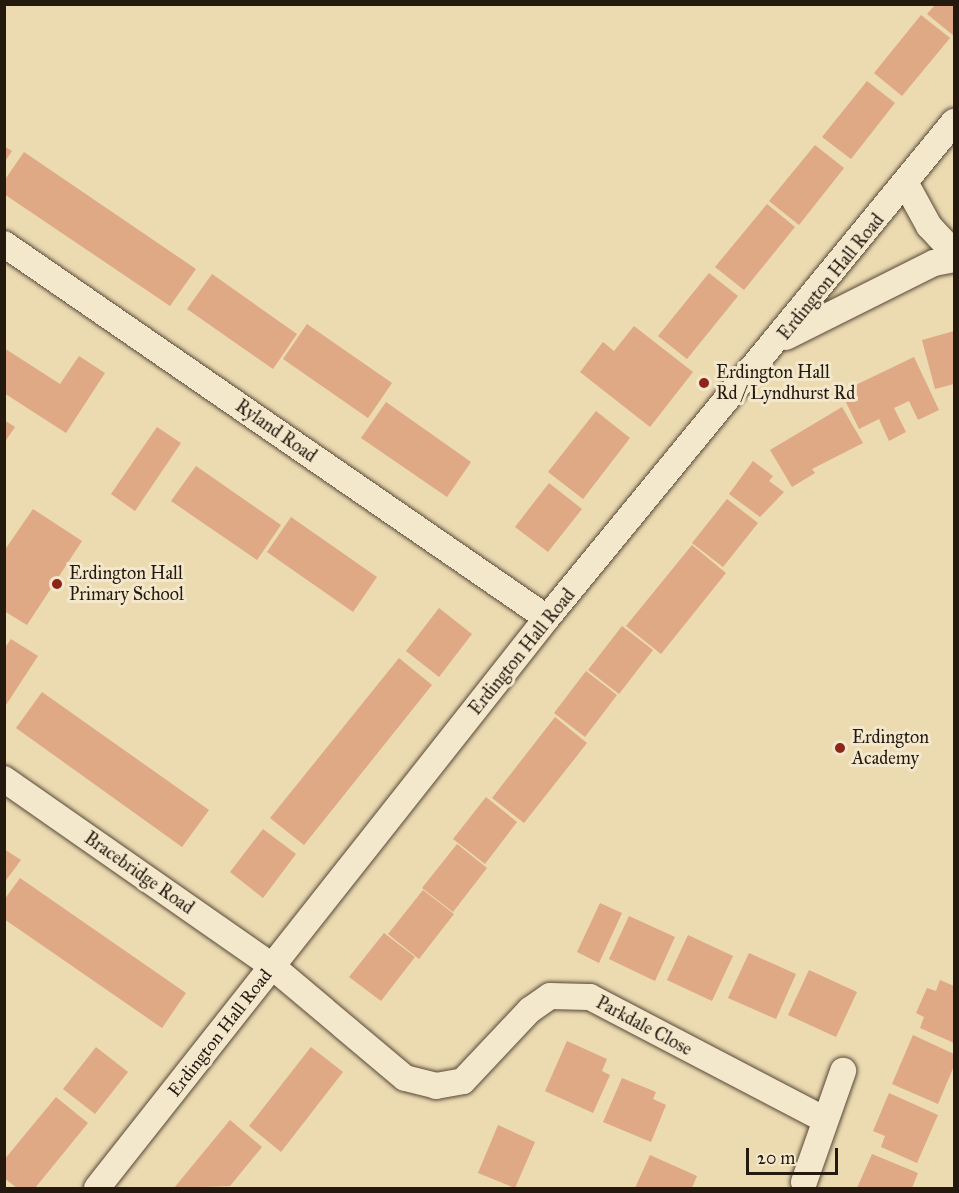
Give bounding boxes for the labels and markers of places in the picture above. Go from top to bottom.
place label: Erdington Hall Rd / Lyndhurst Rd [716,362,855,404]
marker: Erdington Hall Rd / Lyndhurst Rd [697,376,711,390]
place label: Erdington Hall Primary School [69,563,184,606]
marker: Erdington Hall Primary School [50,577,64,591]
place label: Erdington Academy [852,727,929,770]
marker: Erdington Academy [833,741,847,755]

